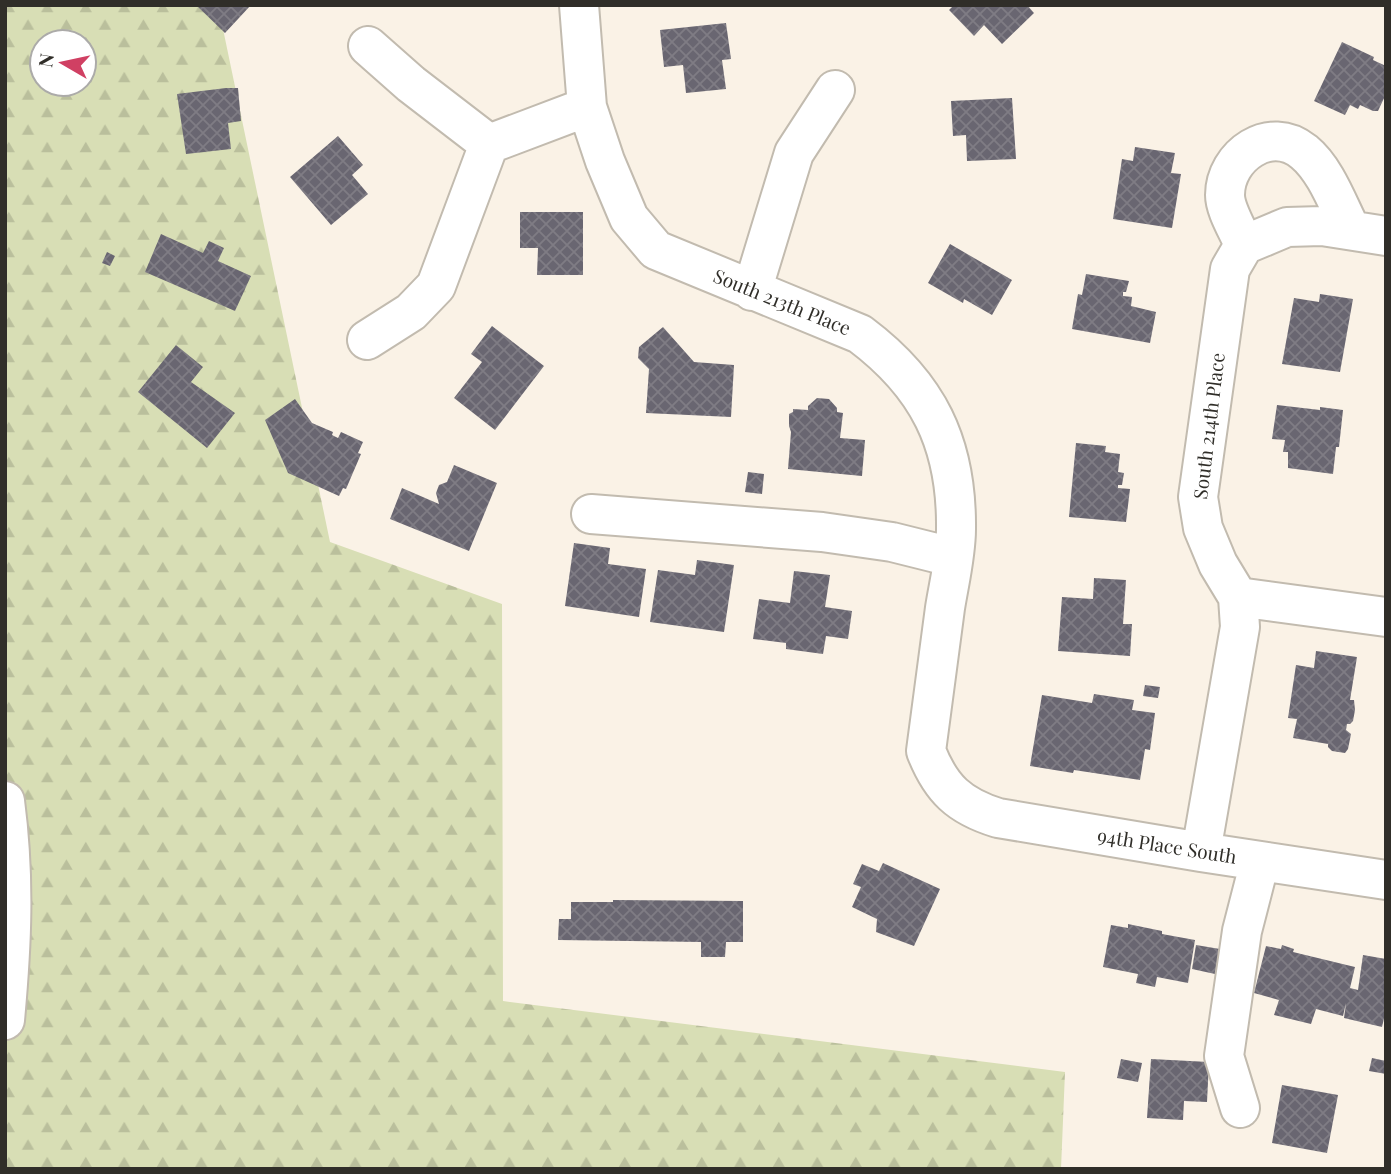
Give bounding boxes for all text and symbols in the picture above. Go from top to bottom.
north arrow [28,28,98,98]
text: N [31,51,59,69]
street label: South 213th Place [710,262,855,340]
street label: South 214th Place [1186,351,1230,501]
street label: 94th Place South [1096,821,1239,869]

